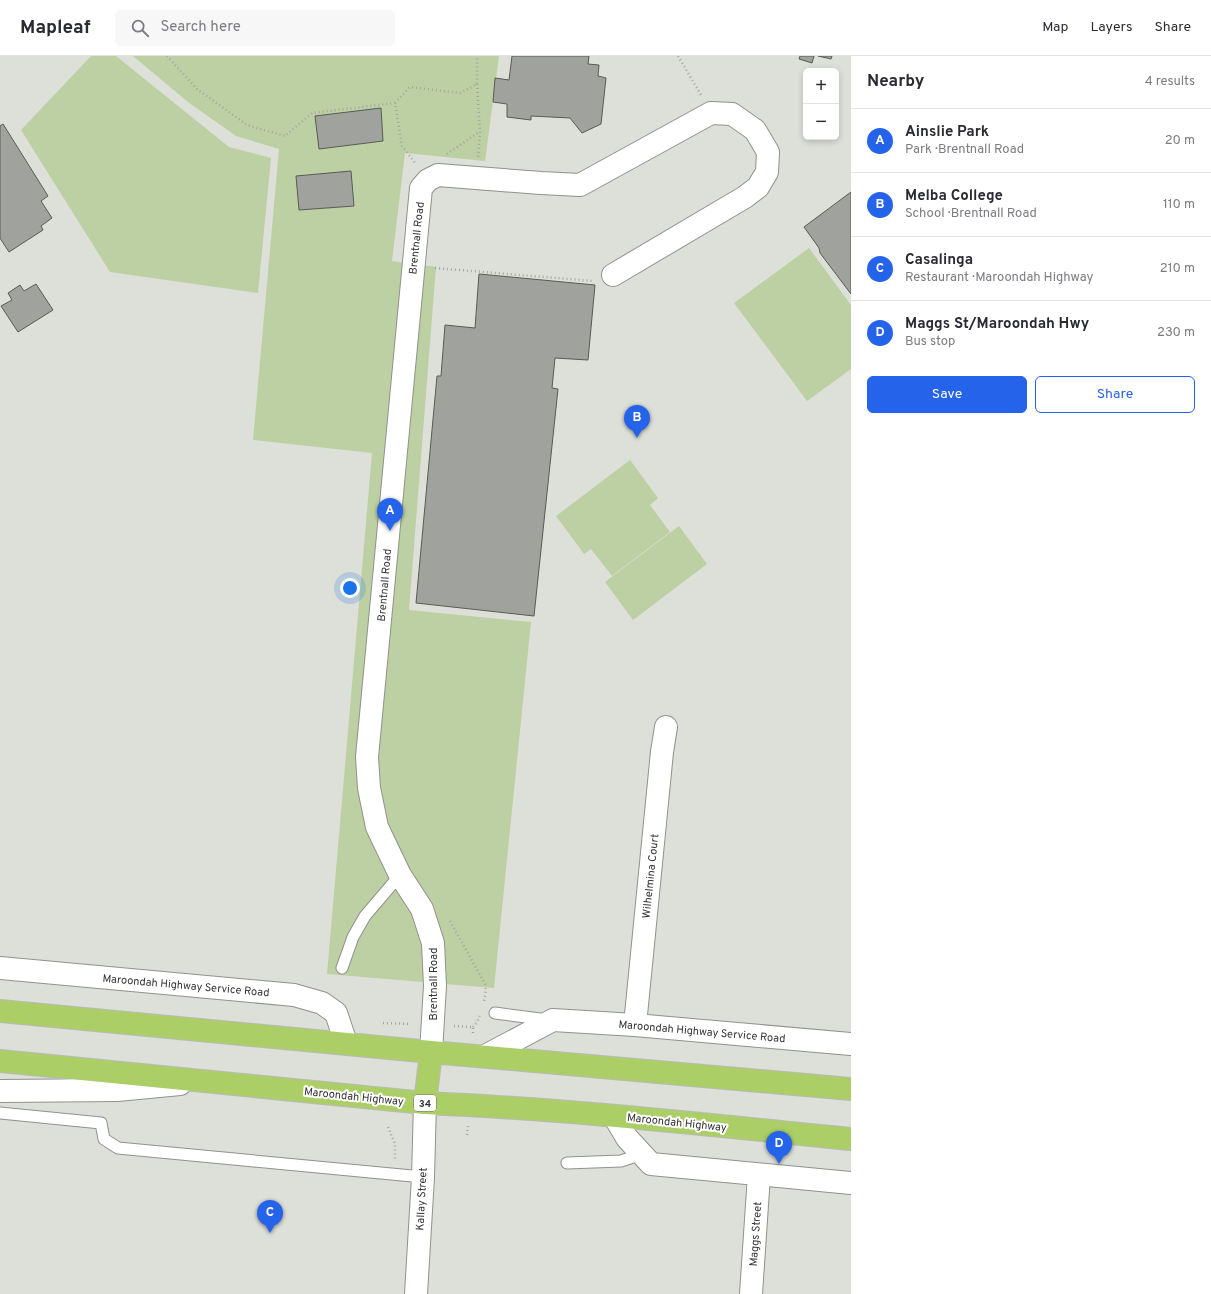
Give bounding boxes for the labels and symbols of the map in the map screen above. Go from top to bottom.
street label: Brentnall Road [406,201,428,275]
pin: B [624,405,650,438]
pin: A [377,498,403,531]
street label: Brentnall Road [375,548,395,622]
your location [340,578,360,598]
street label: Wilhelmina Court [640,833,662,919]
street label: Brentnall Road [427,948,441,1020]
street label: Maroondah Highway Service Road [102,972,270,1000]
street label: Maroondah Highway Service Road [618,1018,786,1046]
street label: Maroondah Highway [303,1085,405,1109]
road number: 34 [414,1095,436,1111]
street label: Maroondah Highway [626,1111,728,1135]
pin: D [766,1131,792,1164]
street label: Kallay Street [413,1167,431,1231]
pin: C [257,1200,283,1233]
street label: Maggs Street [747,1201,765,1267]

